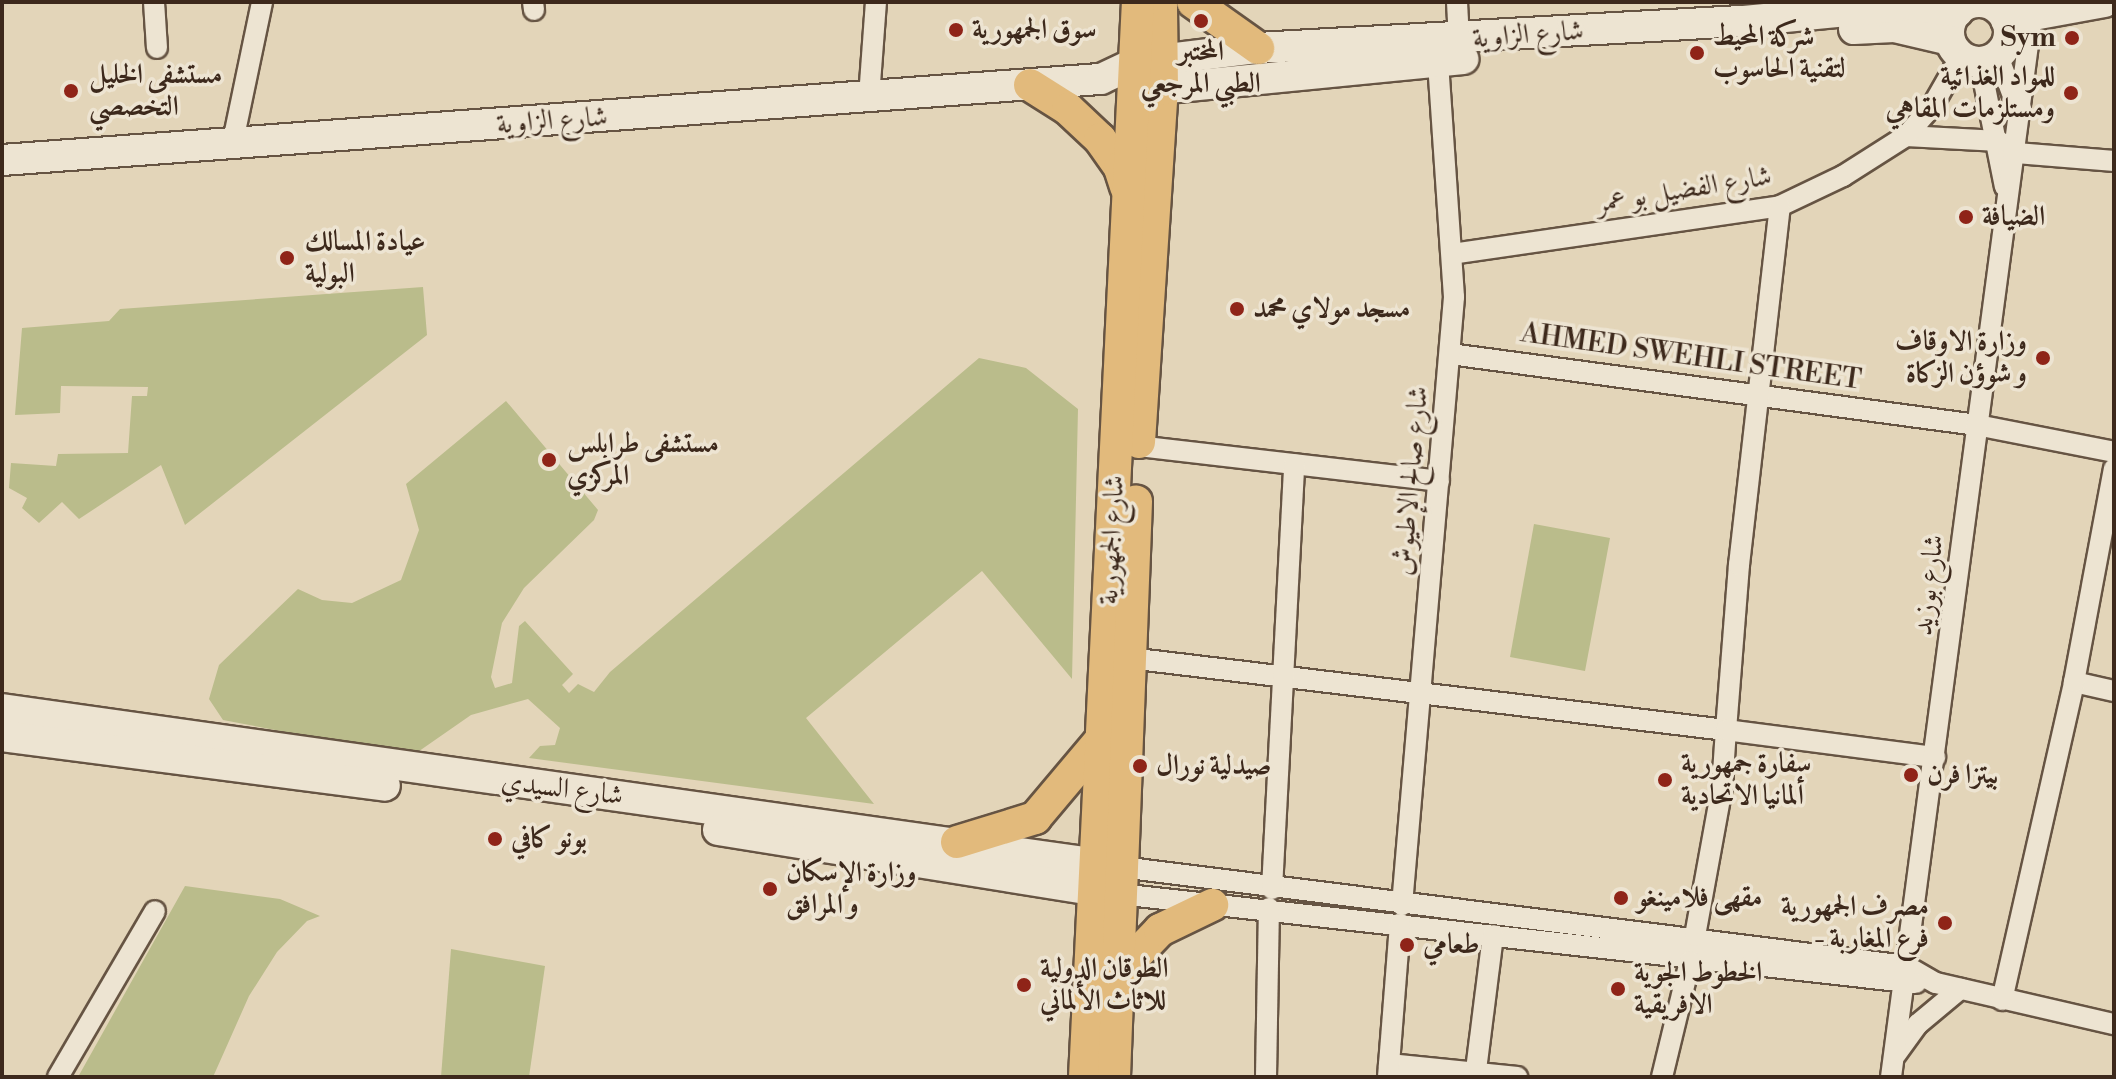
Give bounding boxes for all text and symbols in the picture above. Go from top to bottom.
marker: المختبر الطبي المرجعي [1190,10,1212,32]
place label: سوق الجمهورية [972,13,1097,47]
street label: شارع الزاوية [1471,14,1585,56]
place label: شركة المحيط لتقنية الحاسوب [1713,20,1846,86]
marker: سوق الجمهورية [947,21,965,39]
place label: Sym [2001,21,2056,55]
marker: Sym [2063,29,2081,47]
place label: المختبر الطبي المرجعي [1141,35,1261,101]
marker: شركة المحيط لتقنية الحاسوب [1688,44,1706,62]
place label: مستشفى الخليل التخصصي [89,58,222,124]
place label: للمواد الغذائية ومستلزمات المقاهي [1886,60,2055,126]
marker: مستشفى الخليل التخصصي [60,80,82,102]
marker: للمواد الغذائية ومستلزمات المقاهي [2062,84,2080,102]
street label: شارع الزاوية [495,100,609,142]
street label: شارع الفضيل بو عمر [1594,160,1774,220]
place label: الضيافة [1982,200,2045,234]
marker: الضيافة [1957,208,1975,226]
place label: عيادة المسالك البولية [305,225,425,291]
marker: عيادة المسالك البولية [276,247,298,269]
place label: مسجد مولاي محمد [1253,292,1410,326]
marker: مسجد مولاي محمد [1228,300,1246,318]
street label: AHMED SWEHLI STREET [1518,316,1864,398]
place label: وزارة الاوقاف و شوؤن الزكاة [1895,325,2027,391]
marker: وزارة الاوقاف و شوؤن الزكاة [2034,349,2052,367]
street label: شارع صالح الإطيوش [1386,385,1436,577]
place label: مستشفى طرابلس المركزي [567,427,719,493]
marker: مستشفى طرابلس المركزي [538,449,560,471]
street label: شارع الجمهورية [1092,474,1132,606]
street label: شارع بوزيد [1906,533,1952,637]
place label: سفارة جمهورية ألمانيا الاتحادية [1681,747,1811,813]
place label: صيدلية نورال [1156,749,1271,783]
marker: صيدلية نورال [1131,757,1149,775]
place label: بيتزا فرن [1927,758,1998,792]
street label: شارع السيدي [499,765,625,813]
marker: بيتزا فرن [1902,766,1920,784]
marker: سفارة جمهورية ألمانيا الاتحادية [1656,771,1674,789]
place label: بونو كافي [511,822,587,856]
marker: بونو كافي [486,830,504,848]
place label: وزارة الإسكان و المرافق [786,856,916,922]
marker: وزارة الإسكان و المرافق [761,880,779,898]
place label: مقهى فلامينغو [1637,881,1762,915]
marker: مقهى فلامينغو [1612,889,1630,907]
place label: مصرف الجمهورية - فرع المغاربة [1781,890,1929,956]
marker: مصرف الجمهورية - فرع المغاربة [1936,914,1954,932]
place label: طعامي [1423,928,1480,962]
marker: طعامي [1398,936,1416,954]
place label: الطوقان الدولية للاثاث الألماني [1040,952,1168,1018]
place label: الخطوط الجوية الافريقية [1634,956,1762,1022]
marker: الطوقان الدولية للاثاث الألماني [1015,976,1033,994]
marker: الخطوط الجوية الافريقية [1609,980,1627,998]

